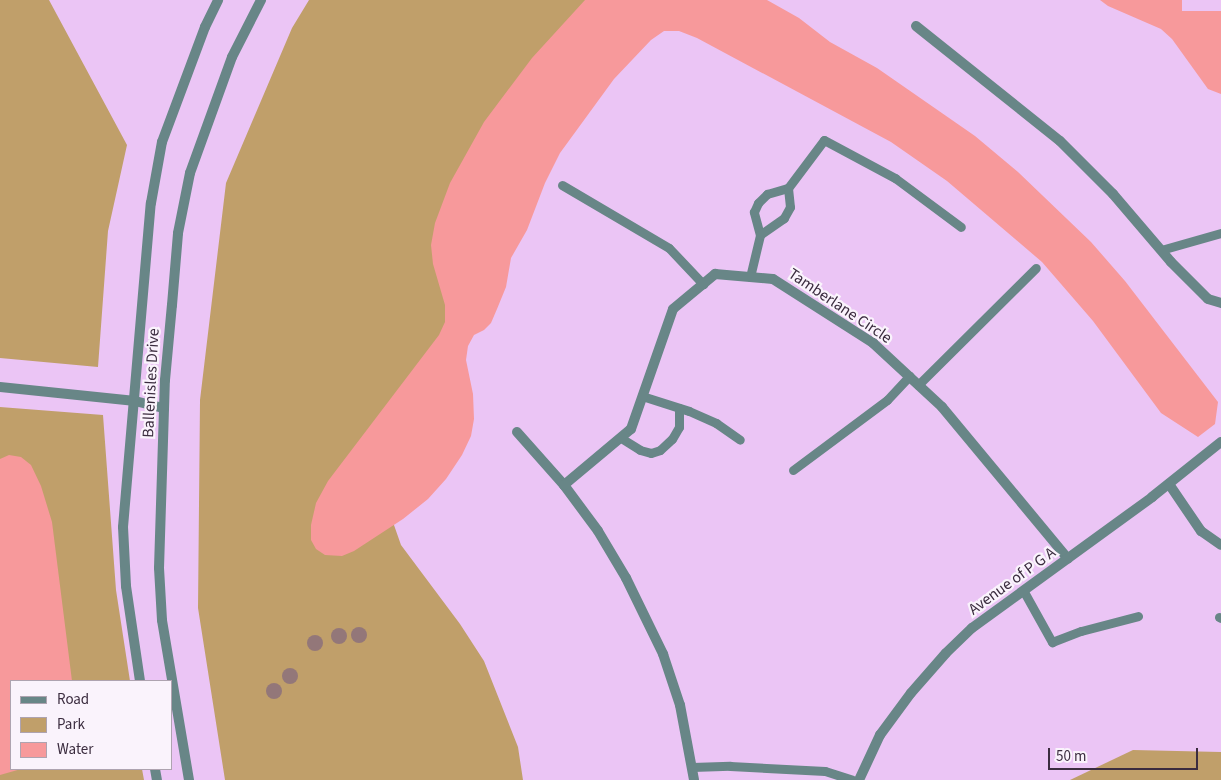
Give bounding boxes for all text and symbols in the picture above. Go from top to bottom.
street label: Tamberlane Circle [785,264,895,348]
street label: Ballenisles Drive [139,328,163,438]
street label: Avenue of P G A [965,543,1059,619]
legend [10,680,172,770]
text: Road [57,689,89,710]
text: Park [57,714,85,735]
scale bar [1051,738,1201,770]
text: Water [57,739,93,760]
text: 50 m [1056,746,1086,767]

